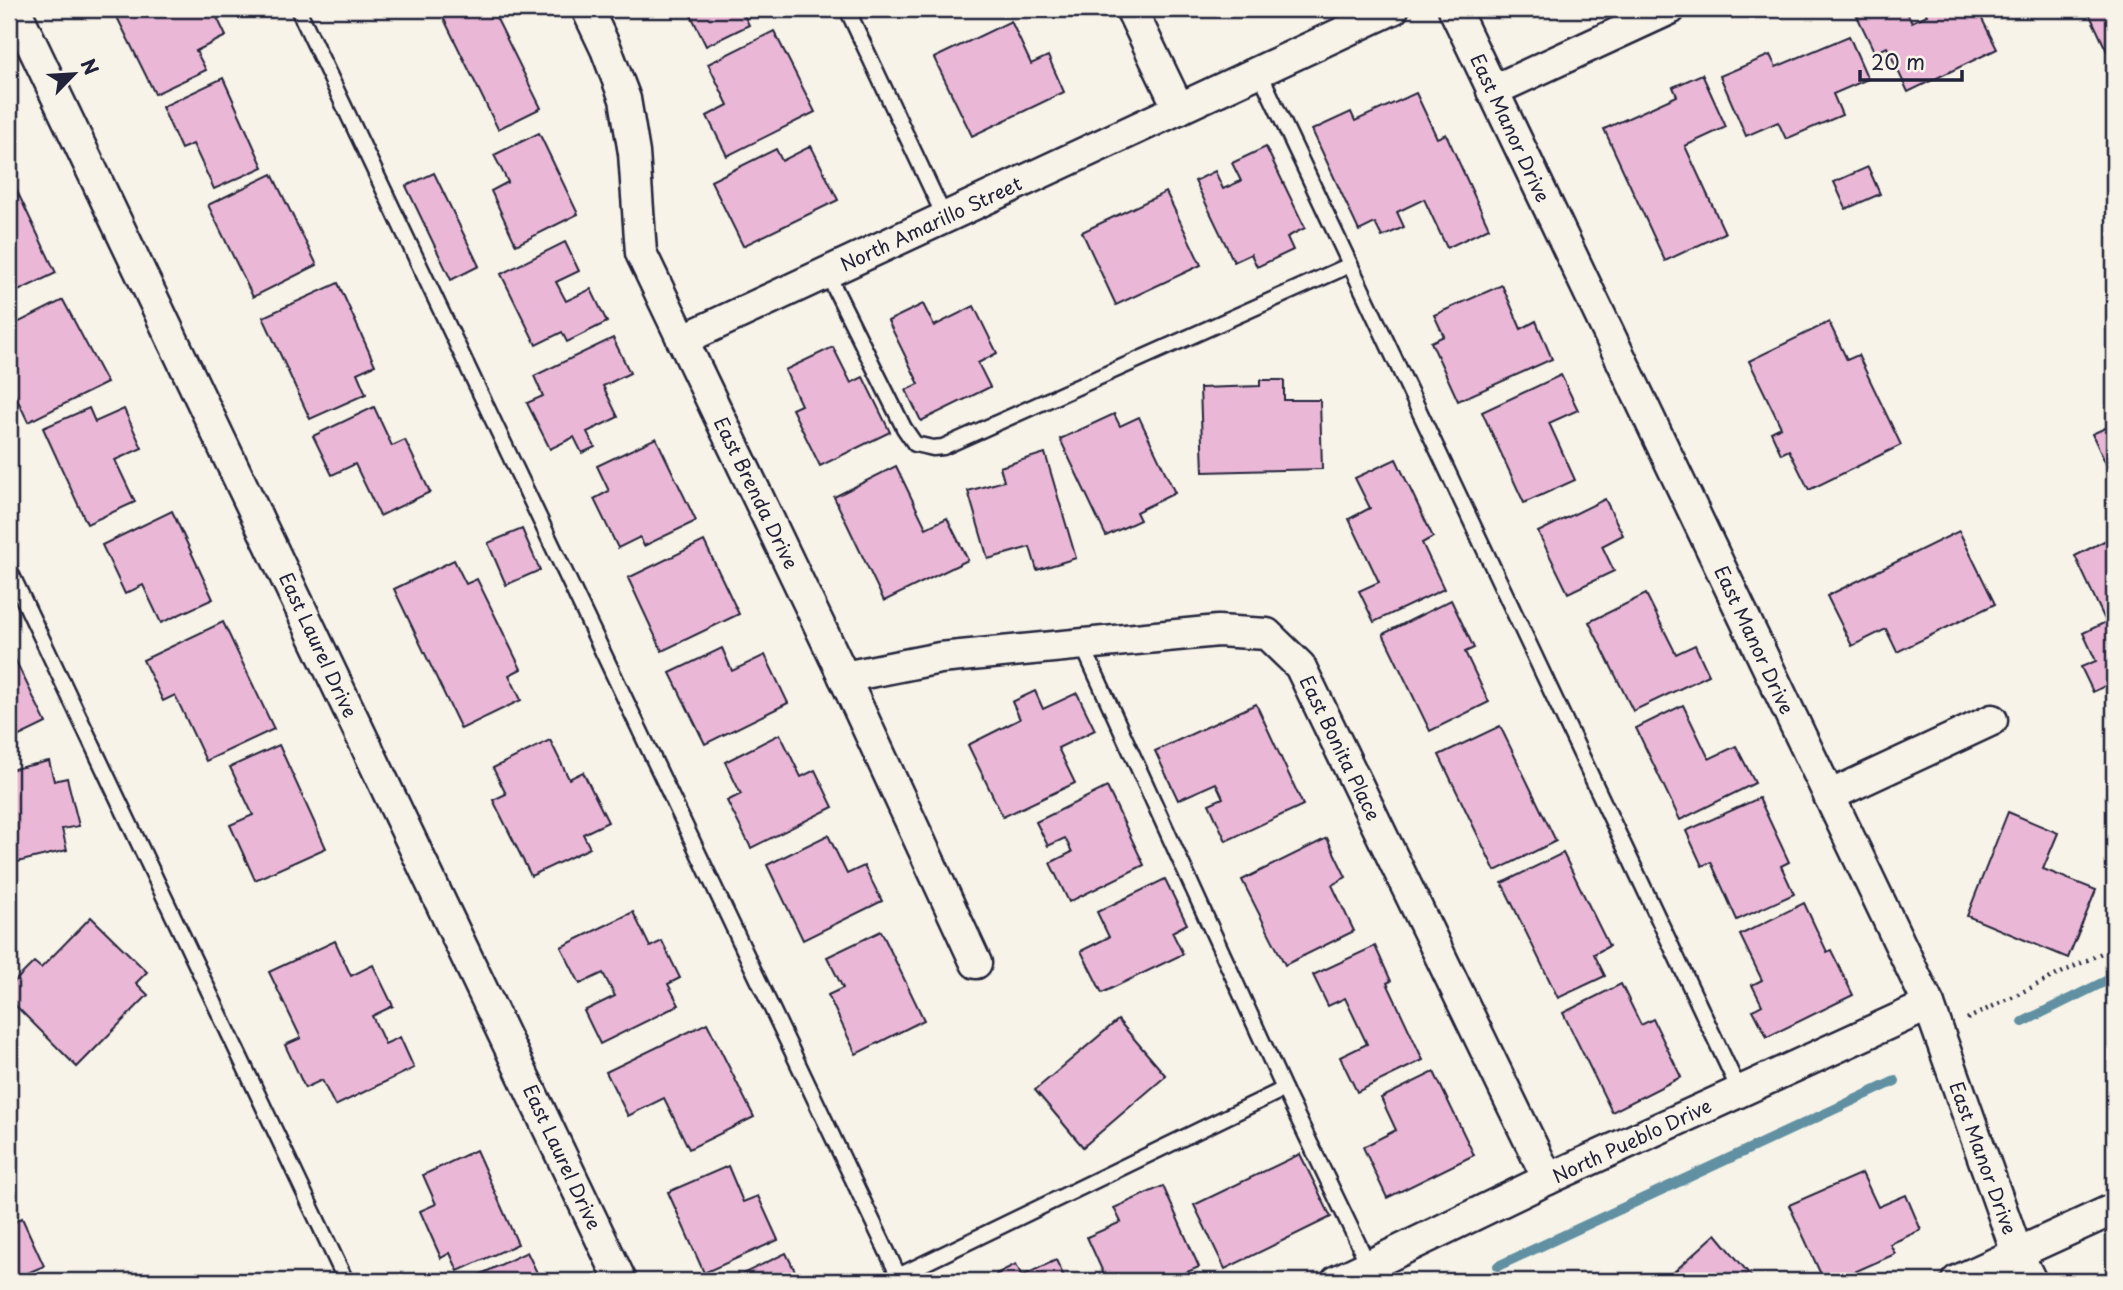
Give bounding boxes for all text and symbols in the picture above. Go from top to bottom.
north arrow [38,38,108,108]
scale bar [1860,38,1962,82]
text: 20 m [1871,45,1925,77]
street label: East Manor Drive [1464,49,1558,206]
text: N [74,54,106,79]
street label: North Amarillo Street [835,169,1026,278]
street label: East Brenda Drive [708,412,806,573]
street label: East Manor Drive [1708,561,1802,718]
street label: East Laurel Drive [273,567,365,722]
street label: East Bonita Place [1294,670,1388,825]
street label: East Manor Drive [1943,1077,2025,1238]
street label: East Laurel Drive [517,1079,609,1234]
street label: North Pueblo Drive [1547,1091,1716,1189]

